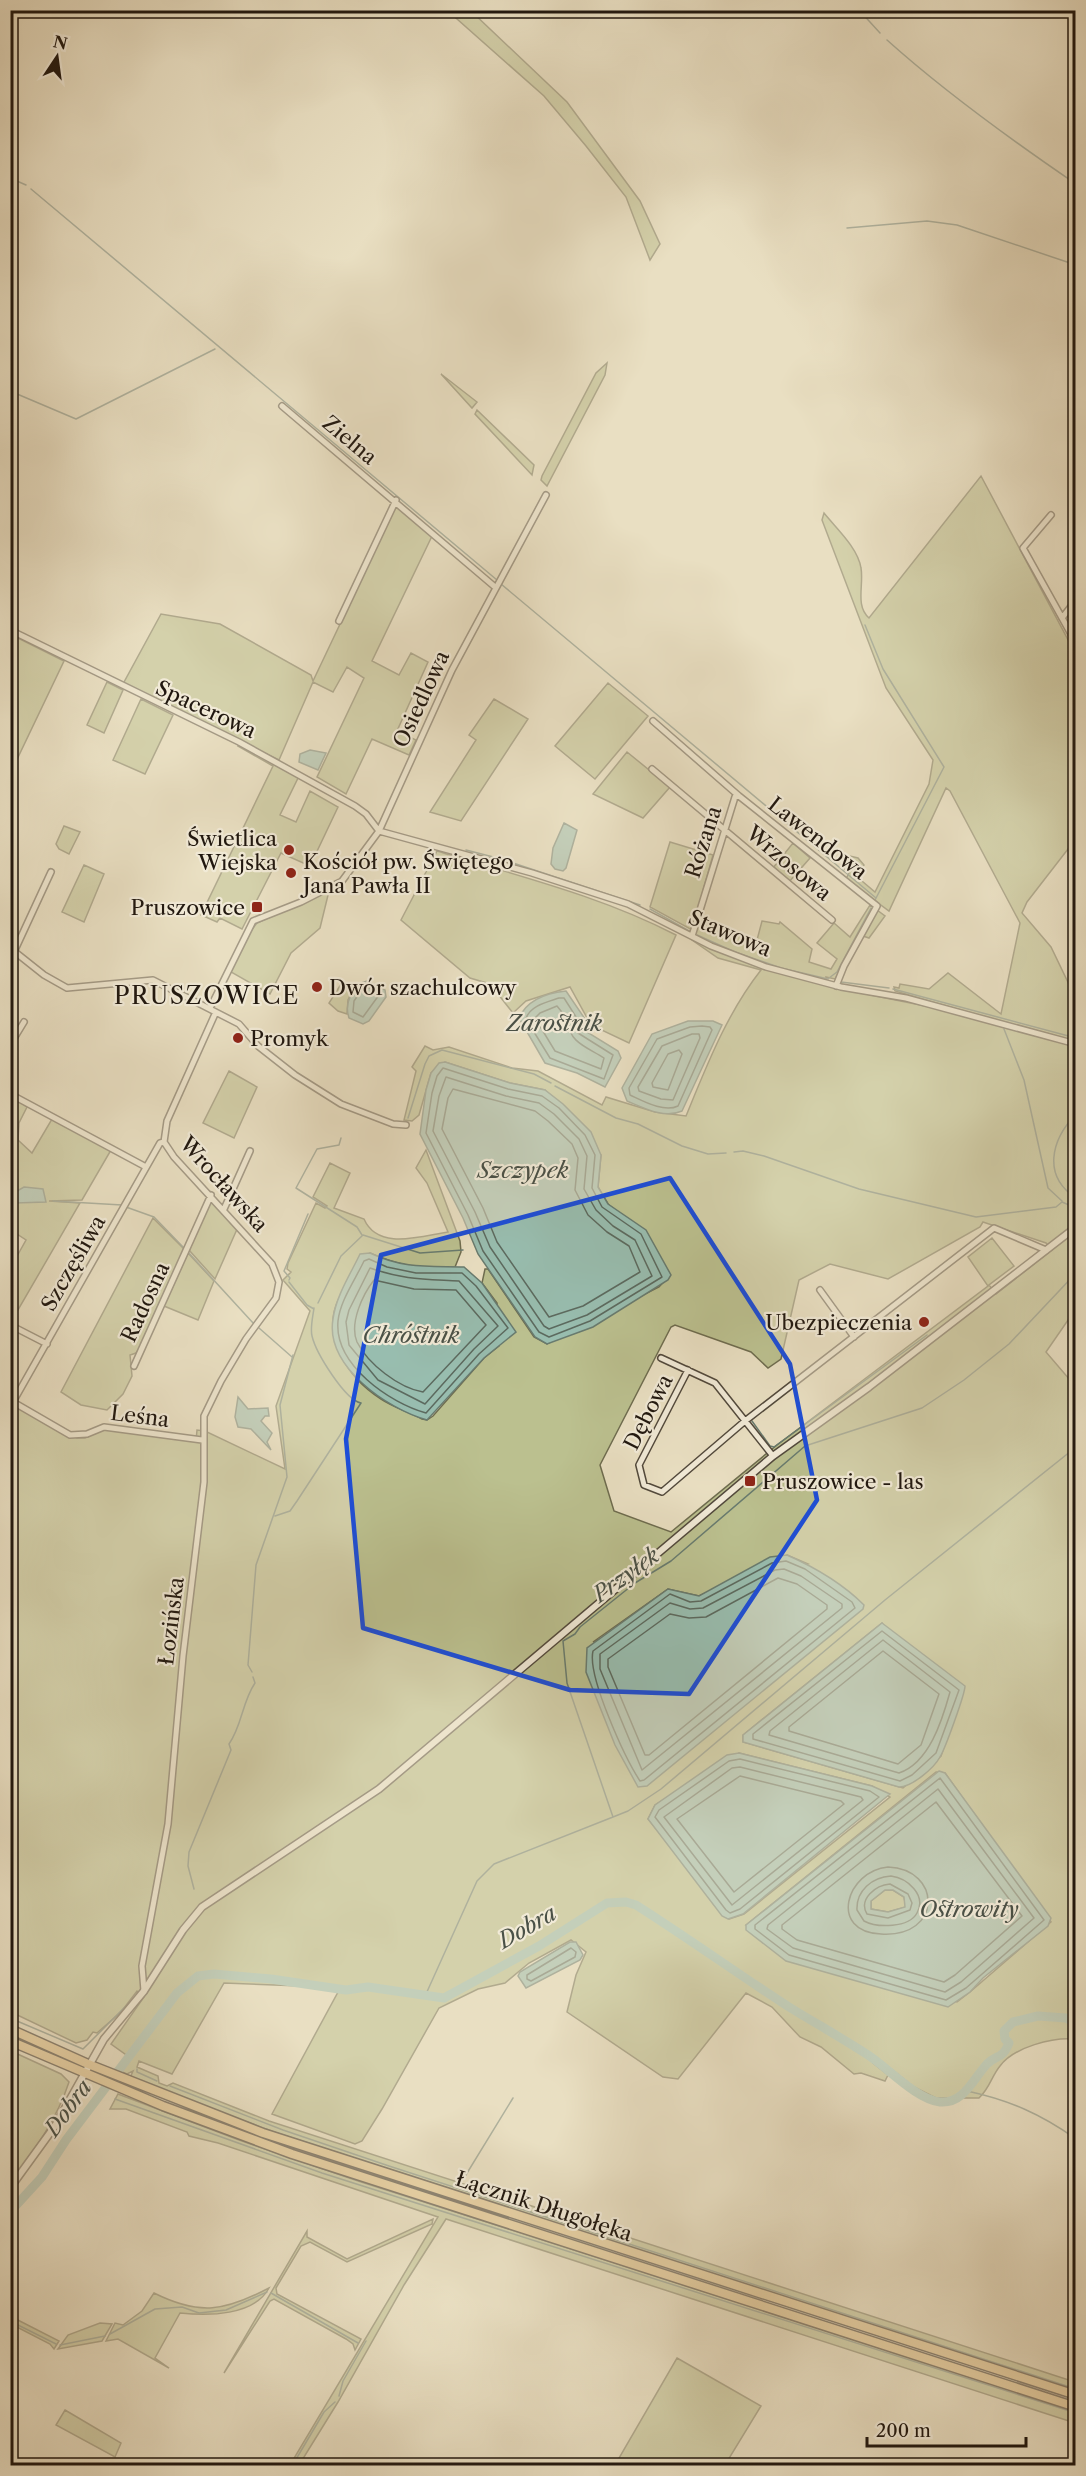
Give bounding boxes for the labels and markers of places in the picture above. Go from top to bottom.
place label: Świetlica Wiejska [187,826,278,875]
marker: Świetlica Wiejska [282,843,296,857]
place label: Kościół pw. Świętego Jana Pawła II [300,849,514,898]
marker: Kościół pw. Świętego Jana Pawła II [284,866,298,880]
place label: Pruszowice [131,895,245,920]
marker: Pruszowice [250,900,264,914]
place label: Dwór szachulcowy [329,975,517,1000]
marker: Dwór szachulcowy [310,980,324,994]
place label: Promyk [250,1026,329,1051]
marker: Promyk [231,1031,245,1045]
place label: Ubezpieczenia [765,1310,913,1335]
marker: Ubezpieczenia [917,1315,931,1329]
place label: Pruszowice - las [762,1469,924,1494]
marker: Pruszowice - las [743,1474,757,1488]

